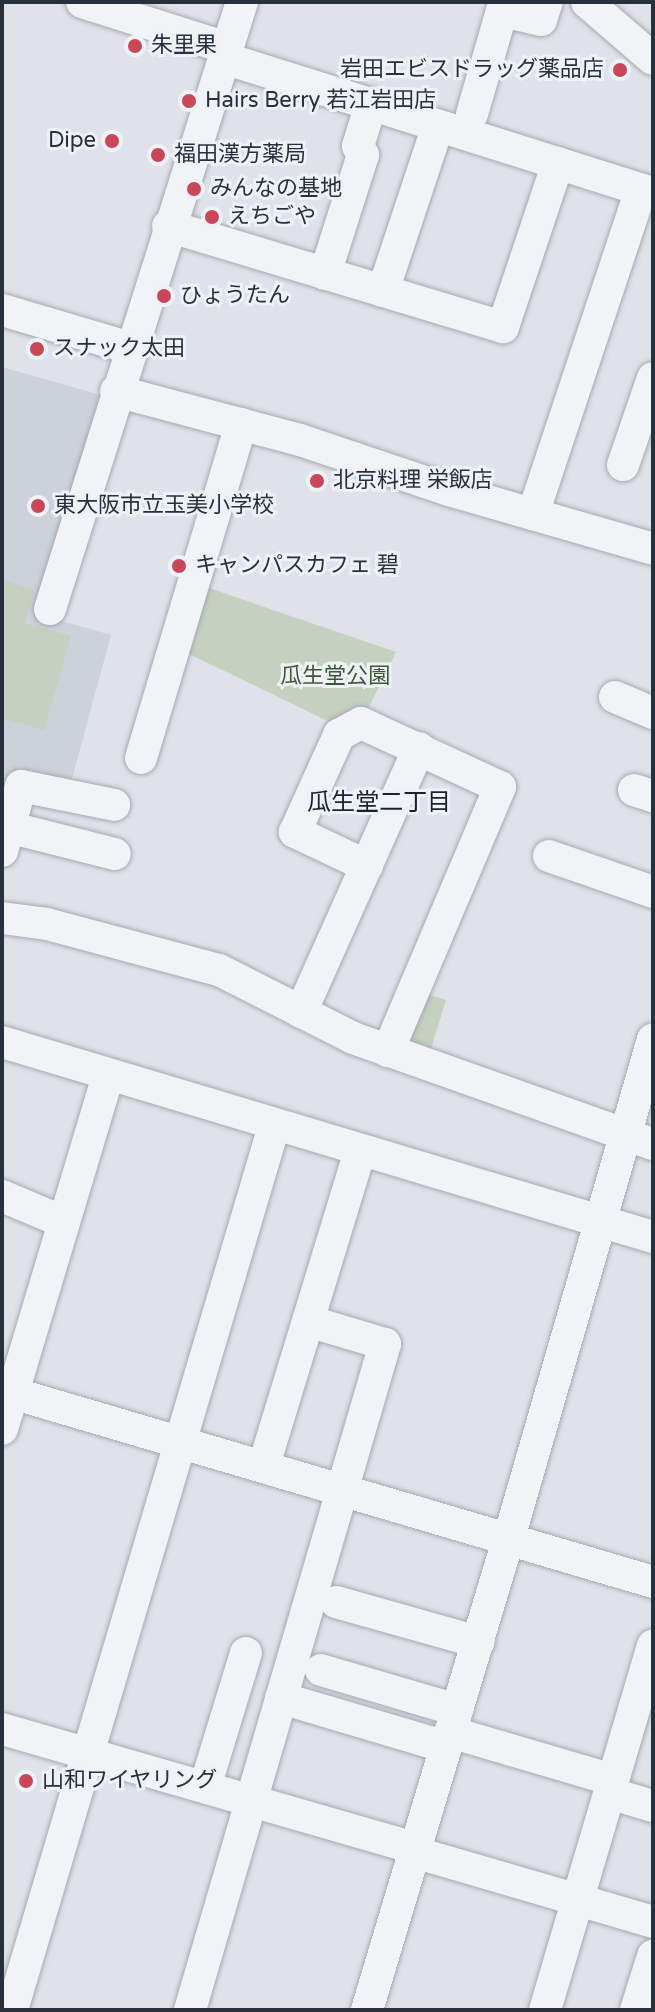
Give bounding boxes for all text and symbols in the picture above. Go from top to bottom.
place label: 朱里果 [151,33,217,59]
marker: 朱里果 [126,37,144,55]
place label: 岩田エビスドラッグ薬品店 [340,57,604,83]
marker: 岩田エビスドラッグ薬品店 [611,61,629,79]
place label: Hairs Berry 若江岩田店 [205,88,436,114]
marker: Hairs Berry 若江岩田店 [180,92,198,110]
place label: Dipe [48,128,96,154]
marker: Dipe [103,132,121,150]
place label: 福田漢方薬局 [174,142,306,168]
marker: 福田漢方薬局 [149,146,167,164]
place label: みんなの基地 [210,176,342,202]
marker: みんなの基地 [185,180,203,198]
place label: えちごや [228,204,316,230]
marker: えちごや [203,208,221,226]
place label: ひょうたん [180,283,290,309]
marker: ひょうたん [155,287,173,305]
place label: スナック太田 [53,336,185,362]
marker: スナック太田 [28,340,46,358]
place label: 北京料理 栄飯店 [333,468,493,494]
marker: 北京料理 栄飯店 [308,472,326,490]
place label: 東大阪市立玉美小学校 [54,493,274,519]
marker: 東大阪市立玉美小学校 [29,497,47,515]
place label: キャンパスカフェ 碧 [195,553,399,579]
marker: キャンパスカフェ 碧 [170,557,188,575]
park label: 瓜生堂公園 [280,664,390,690]
district label: 瓜生堂二丁目 [307,789,451,817]
place label: 山和ワイヤリング [42,1768,218,1794]
marker: 山和ワイヤリング [17,1772,35,1790]

